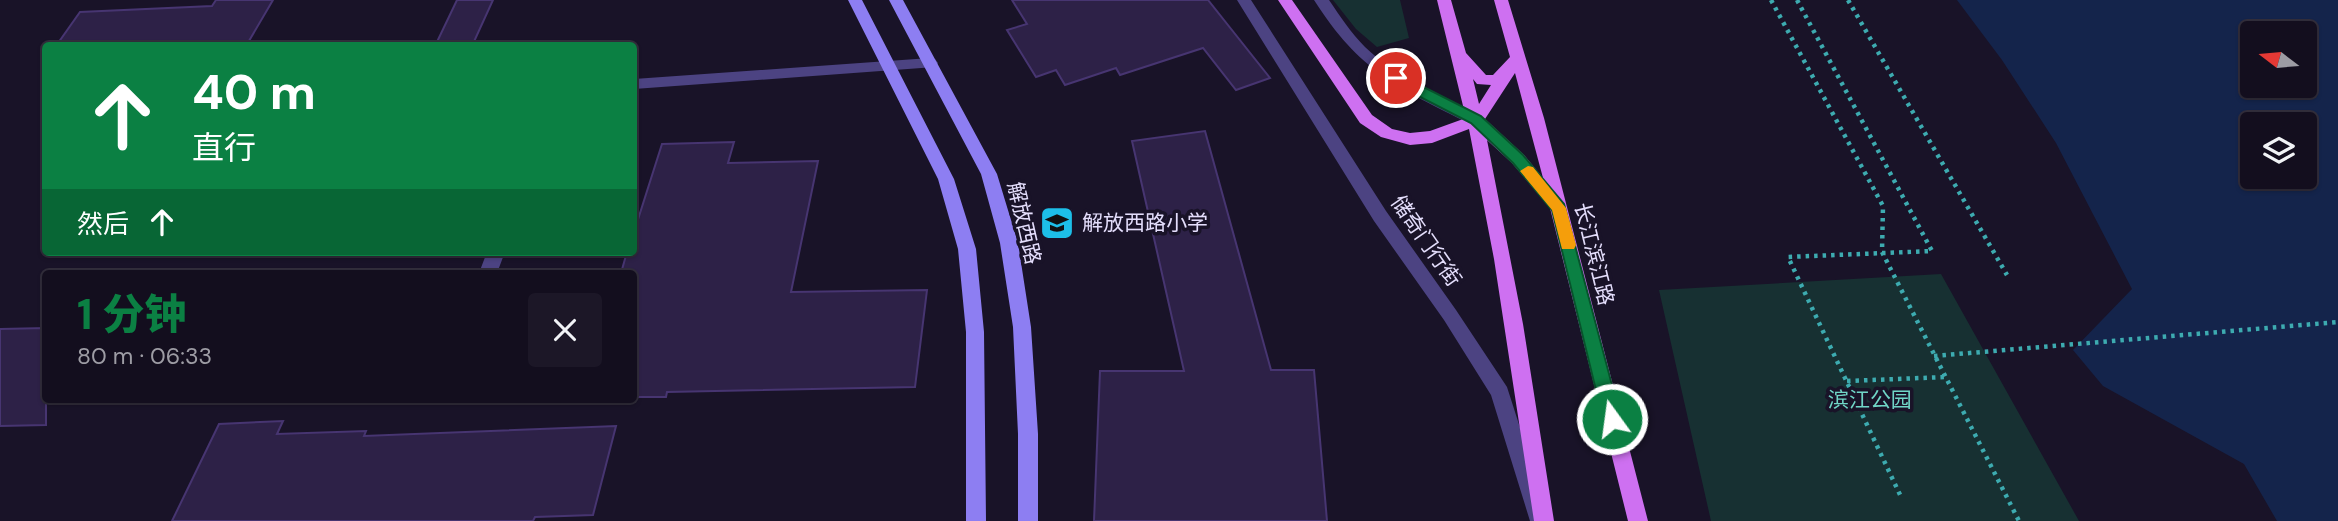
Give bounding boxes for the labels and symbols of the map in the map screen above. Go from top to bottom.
north arrow [2240,21,2317,98]
pin [1366,48,1426,108]
street label: 解放西路 [1001,179,1047,267]
street label: 储奇门行街 [1384,190,1468,292]
street label: 长江滨江路 [1568,200,1620,308]
school or university icon: 解放西路小学 [1038,204,1076,242]
place label: 解放西路小学 [1082,209,1208,237]
position arrow [1575,382,1649,456]
park label: 滨江公园 [1828,386,1912,414]

